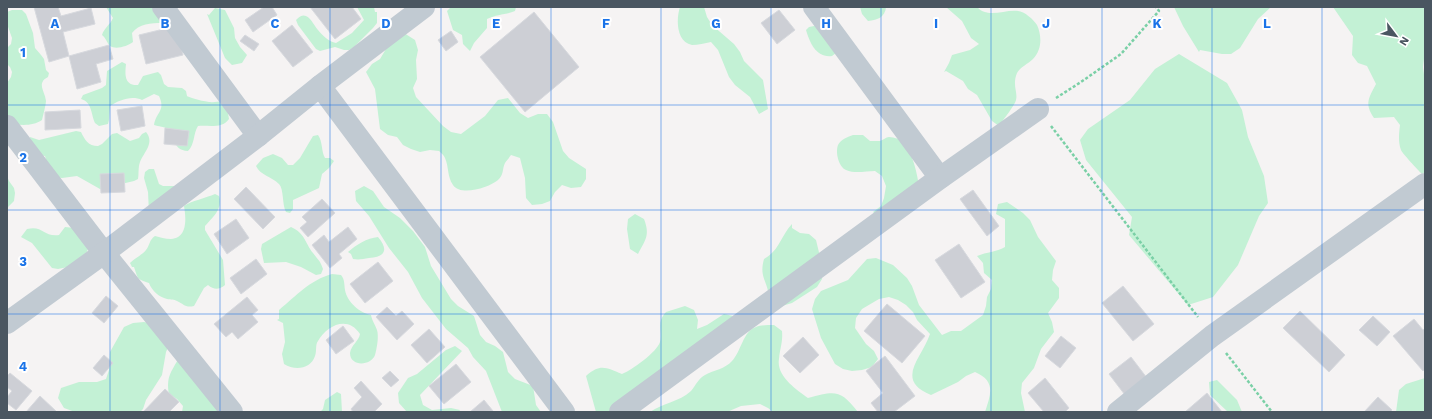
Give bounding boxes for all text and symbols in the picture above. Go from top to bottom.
text: A [51,16,60,31]
text: B [161,16,170,31]
text: C [271,16,280,31]
text: D [381,16,391,31]
text: E [492,16,500,31]
text: F [602,16,610,31]
text: G [711,16,721,31]
text: H [821,16,831,31]
text: I [934,16,938,31]
text: J [1042,16,1050,31]
text: K [1152,16,1162,31]
text: L [1263,16,1271,31]
north arrow [1376,16,1416,56]
text: N [1396,34,1412,48]
text: 1 [20,45,26,60]
text: 2 [19,150,27,165]
text: 3 [19,254,27,269]
text: 4 [19,359,28,374]

